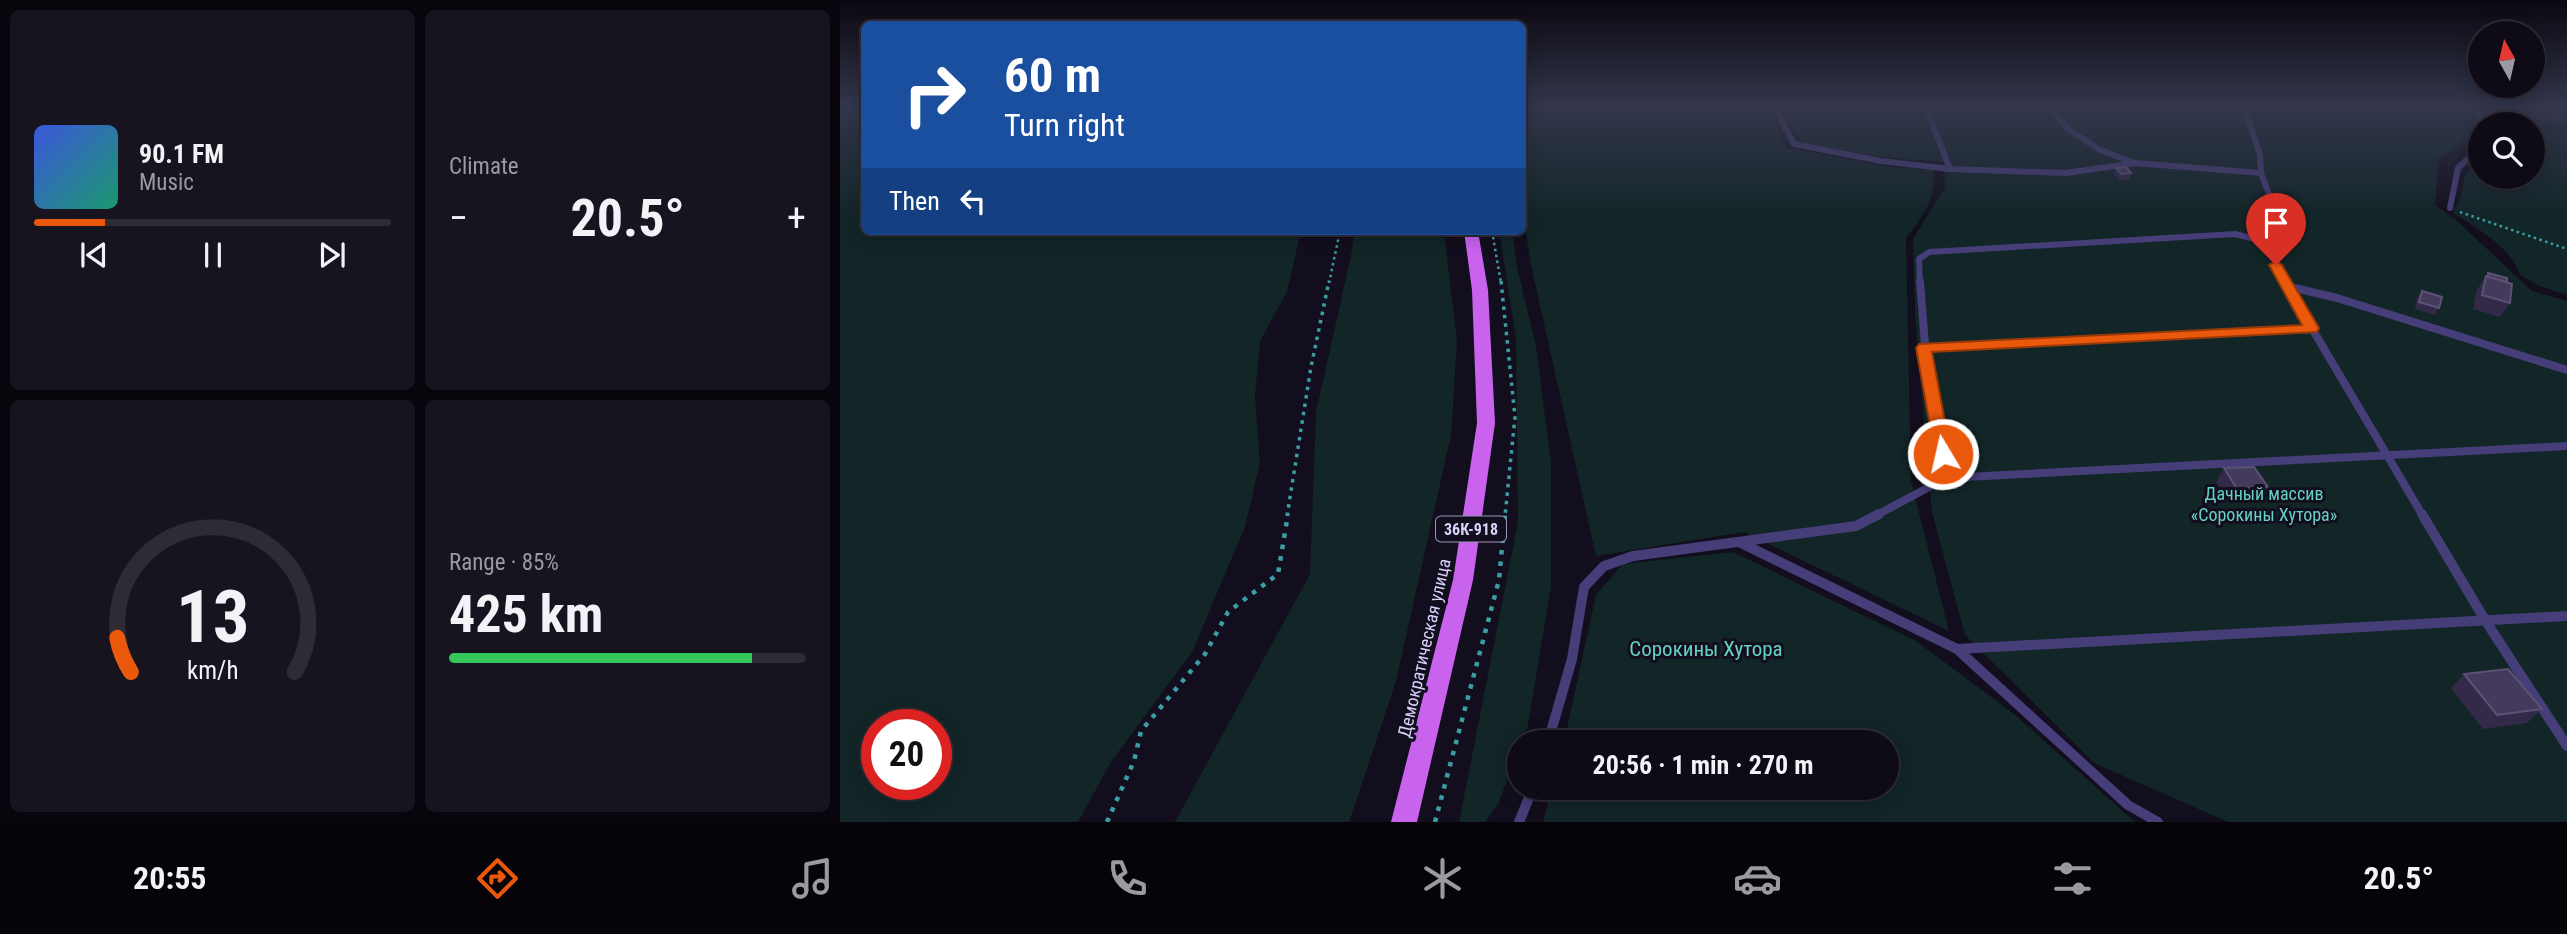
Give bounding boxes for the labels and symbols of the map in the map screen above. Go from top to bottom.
north arrow [2468,21,2544,98]
pin [2246,193,2306,265]
position arrow [1906,417,1980,491]
park label: Дачный массив «Сорокины Хутора» [2191,483,2337,525]
road number: 36К-918 [1436,516,1506,542]
street label: Демократическая улица [1393,557,1455,739]
park label: Сорокины Хутора [1629,637,1783,661]
speed limit sign: 20 [861,709,952,800]

